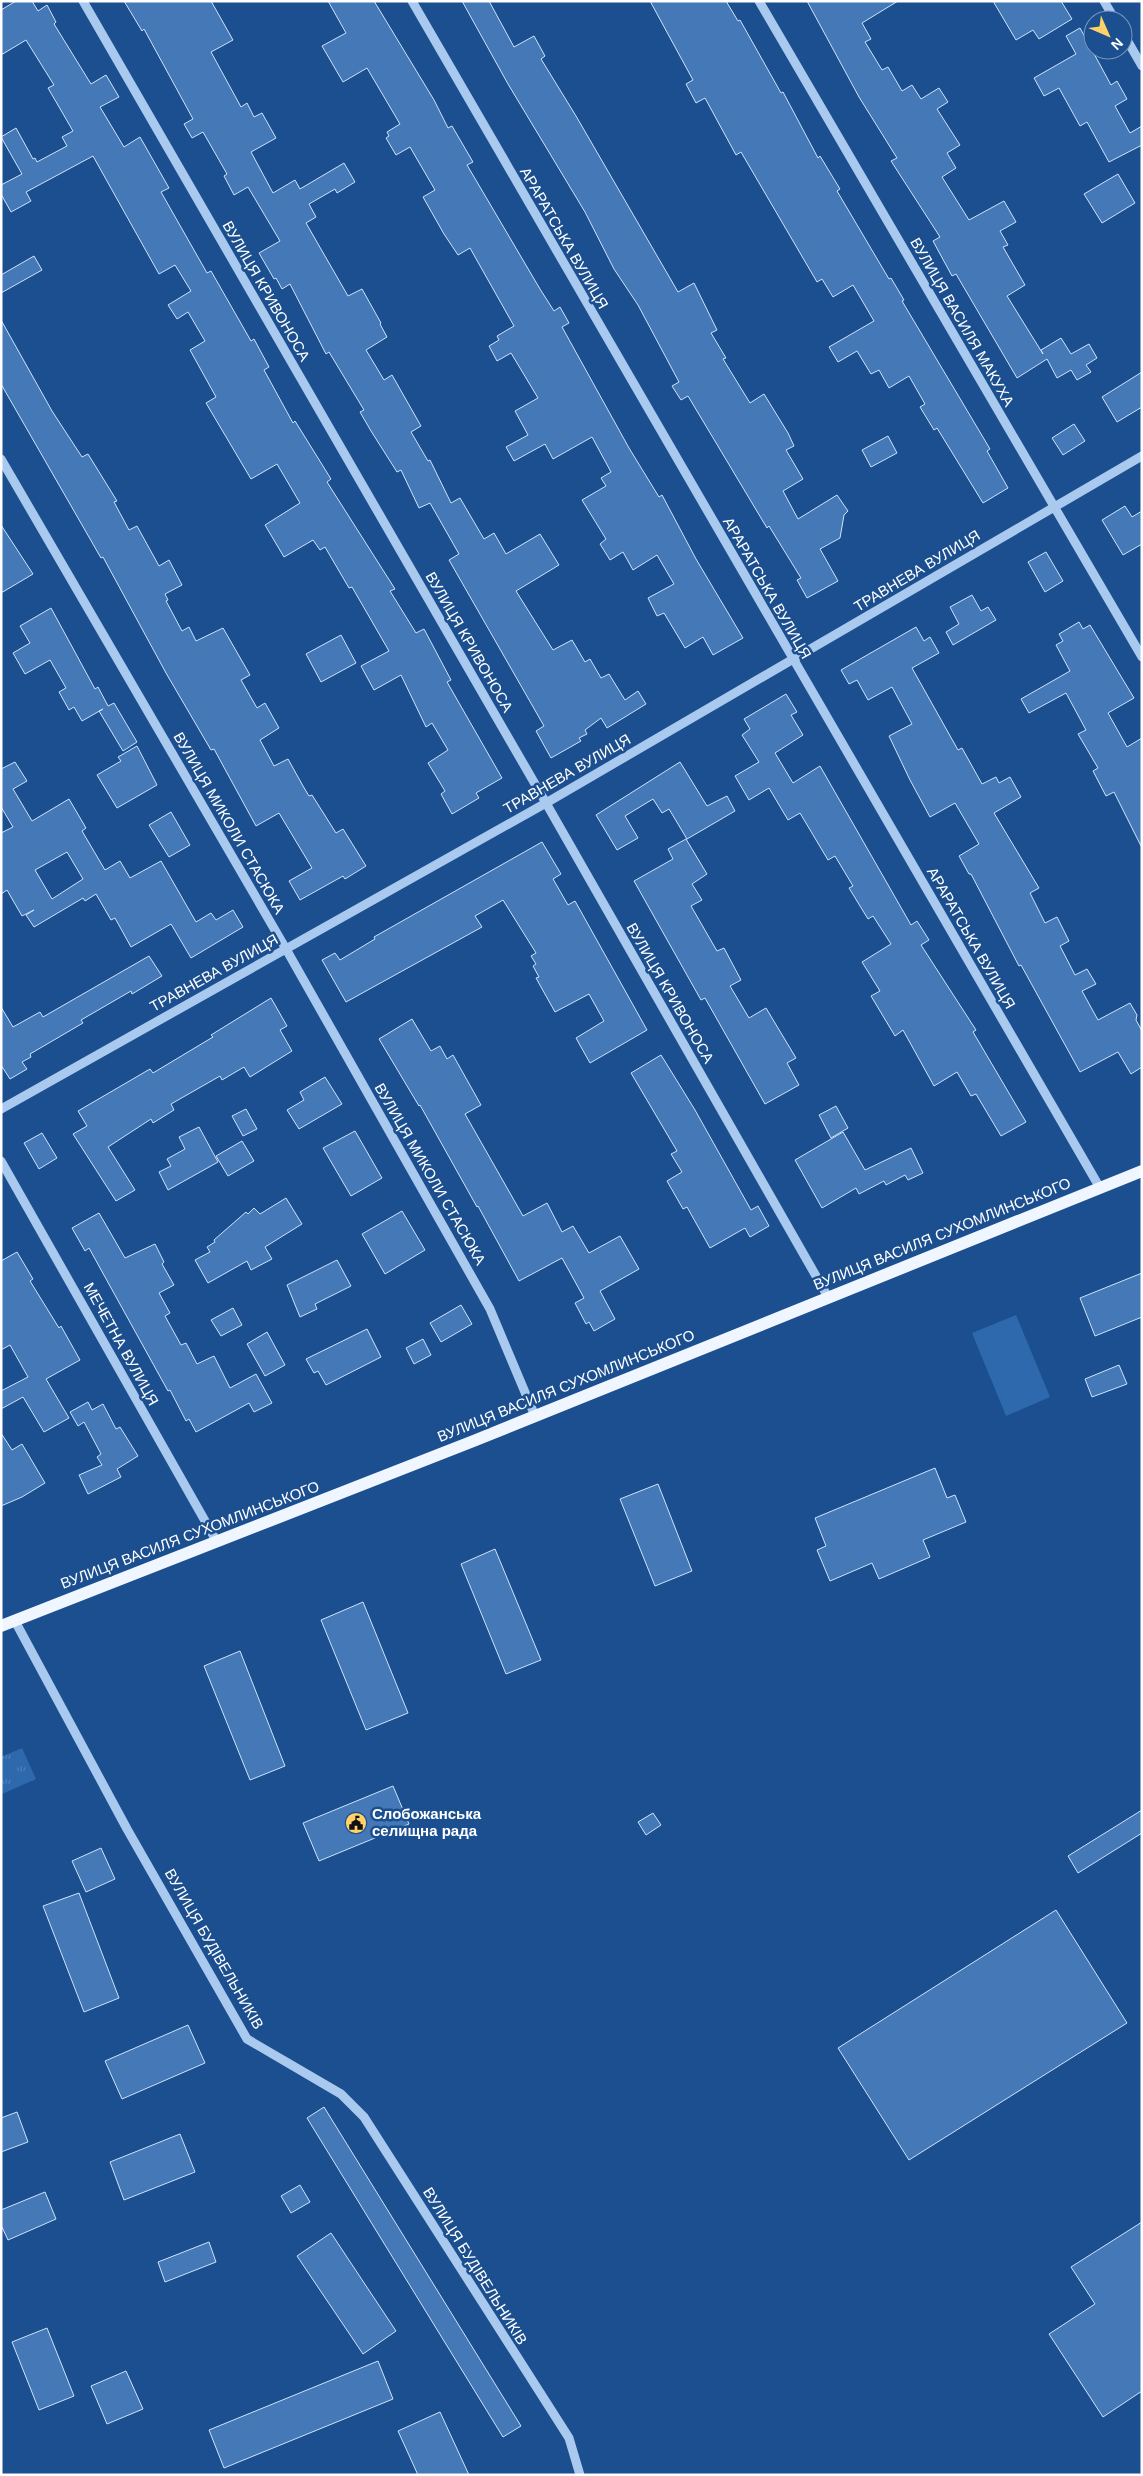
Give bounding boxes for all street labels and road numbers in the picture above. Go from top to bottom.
street label: АРАРАТСЬКА ВУЛИЦЯ [517,164,612,312]
street label: ВУЛИЦЯ КРИВОНОСА [219,218,314,364]
street label: ВУЛИЦЯ ВАСИЛЯ МАКУХА [907,234,1018,409]
street label: АРАРАТСЬКА ВУЛИЦЯ [720,514,815,662]
street label: ТРАВНЕВА ВУЛИЦЯ [851,526,983,615]
street label: ВУЛИЦЯ КРИВОНОСА [422,569,517,715]
street label: ВУЛИЦЯ МИКОЛИ СТАСЮКА [170,729,288,917]
street label: ТРАВНЕВА ВУЛИЦЯ [500,730,633,817]
street label: АРАРАТСЬКА ВУЛИЦЯ [924,864,1019,1012]
street label: ВУЛИЦЯ КРИВОНОСА [623,920,718,1066]
street label: ТРАВНЕВА ВУЛИЦЯ [147,930,281,1015]
street label: ВУЛИЦЯ МИКОЛИ СТАСЮКА [371,1080,489,1268]
street label: ВУЛИЦЯ ВАСИЛЯ СУХОМЛИНСЬКОГО [811,1174,1073,1293]
street label: МЕЧЕТНА ВУЛИЦЯ [81,1279,162,1408]
street label: ВУЛИЦЯ ВАСИЛЯ СУХОМЛИНСЬКОГО [435,1326,697,1445]
street label: ВУЛИЦЯ ВАСИЛЯ СУХОМЛИНСЬКОГО [58,1477,322,1592]
street label: ВУЛИЦЯ БУДІВЕЛЬНИКІВ [162,1866,267,2032]
street label: ВУЛИЦЯ БУДІВЕЛЬНИКІВ [420,2184,531,2347]

